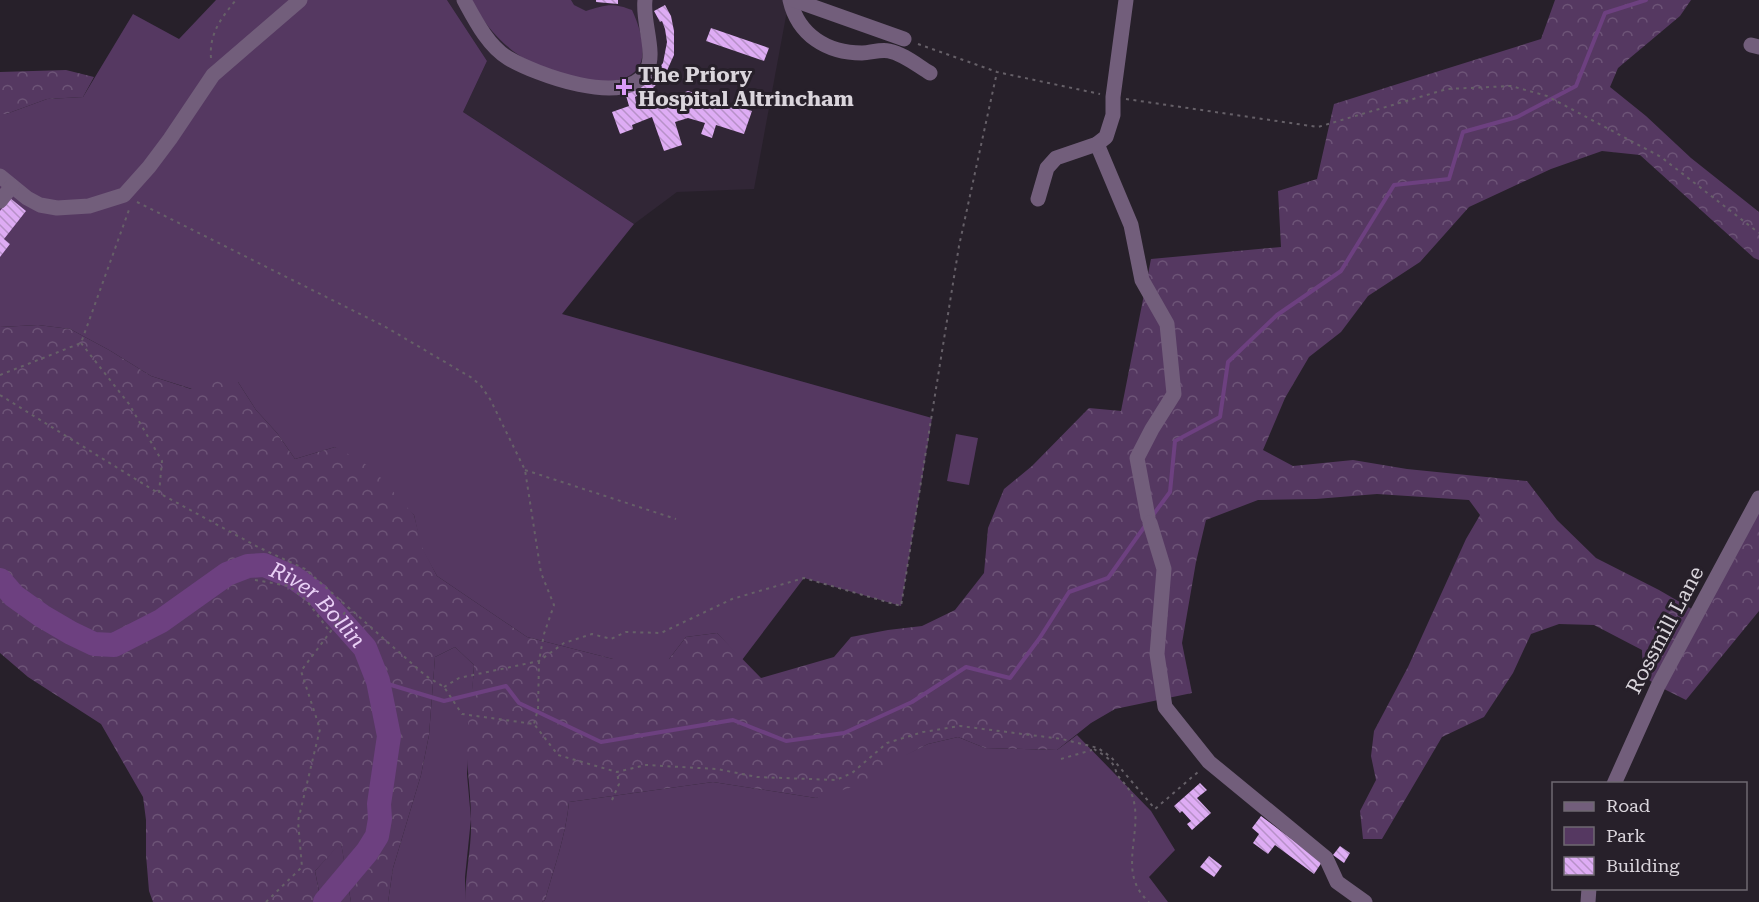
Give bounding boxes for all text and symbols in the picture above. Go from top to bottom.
place label: The Priory Hospital Altrincham [638,63,854,111]
marker: The Priory Hospital Altrincham [615,78,633,96]
water label: River Bollin [266,556,371,652]
street label: Rossmill Lane [1621,562,1709,698]
legend [1552,782,1747,890]
text: Road [1606,795,1651,816]
text: Park [1606,825,1646,846]
text: Building [1606,855,1680,876]

